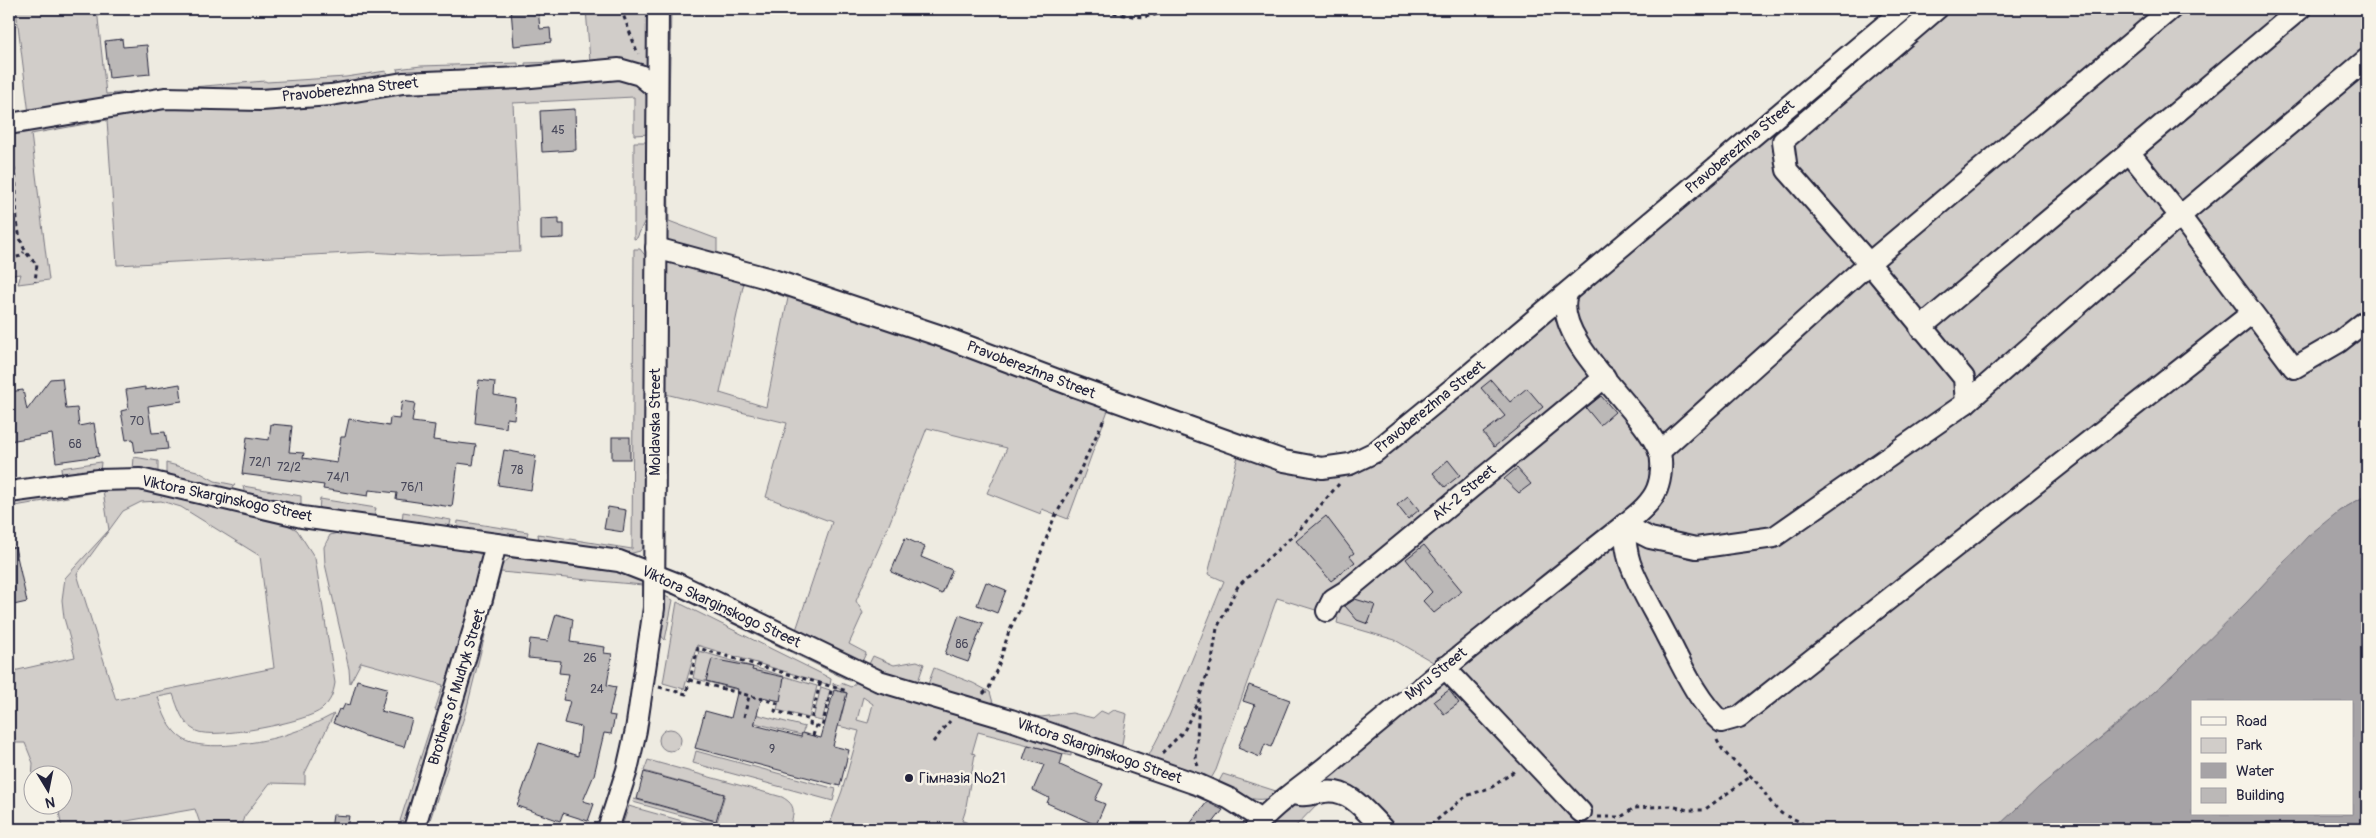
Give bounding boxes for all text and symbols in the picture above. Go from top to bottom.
street label: Pravoberezhna Street [281,73,420,107]
street label: Pravoberezhna Street [1682,95,1799,198]
house number: 45 [551,123,565,138]
street label: Pravoberezhna Street [964,337,1099,404]
street label: Pravoberezhna Street [1371,356,1490,457]
street label: Moldavska Street [646,367,665,476]
house number: 70 [130,414,144,429]
house number: 68 [68,437,82,452]
house number: 72/1 [249,455,271,470]
house number: 72/2 [277,460,301,475]
street label: AK-2 Street [1428,460,1501,525]
house number: 78 [511,463,523,478]
house number: 74/1 [327,470,349,485]
street label: Viktora Skarginskogo Street [140,472,315,527]
house number: 76/1 [401,480,423,495]
street label: Viktora Skarginskogo Street [638,562,805,653]
street label: Brothers of Mudryk Street [424,606,490,767]
house number: 86 [955,637,969,652]
street label: Myru Street [1401,643,1471,705]
house number: 26 [583,651,597,666]
house number: 24 [590,682,604,697]
legend [2191,700,2354,816]
text: Road [2236,712,2267,731]
street label: Viktora Skarginskogo Street [1014,714,1185,789]
text: Park [2236,736,2263,755]
house number: 9 [769,742,775,757]
text: Water [2236,762,2275,781]
north arrow [22,766,72,816]
place label: Гімназія №21 [919,769,1006,788]
marker: Гімназія №21 [903,772,915,784]
text: Building [2236,786,2284,805]
text: N [44,793,56,812]

